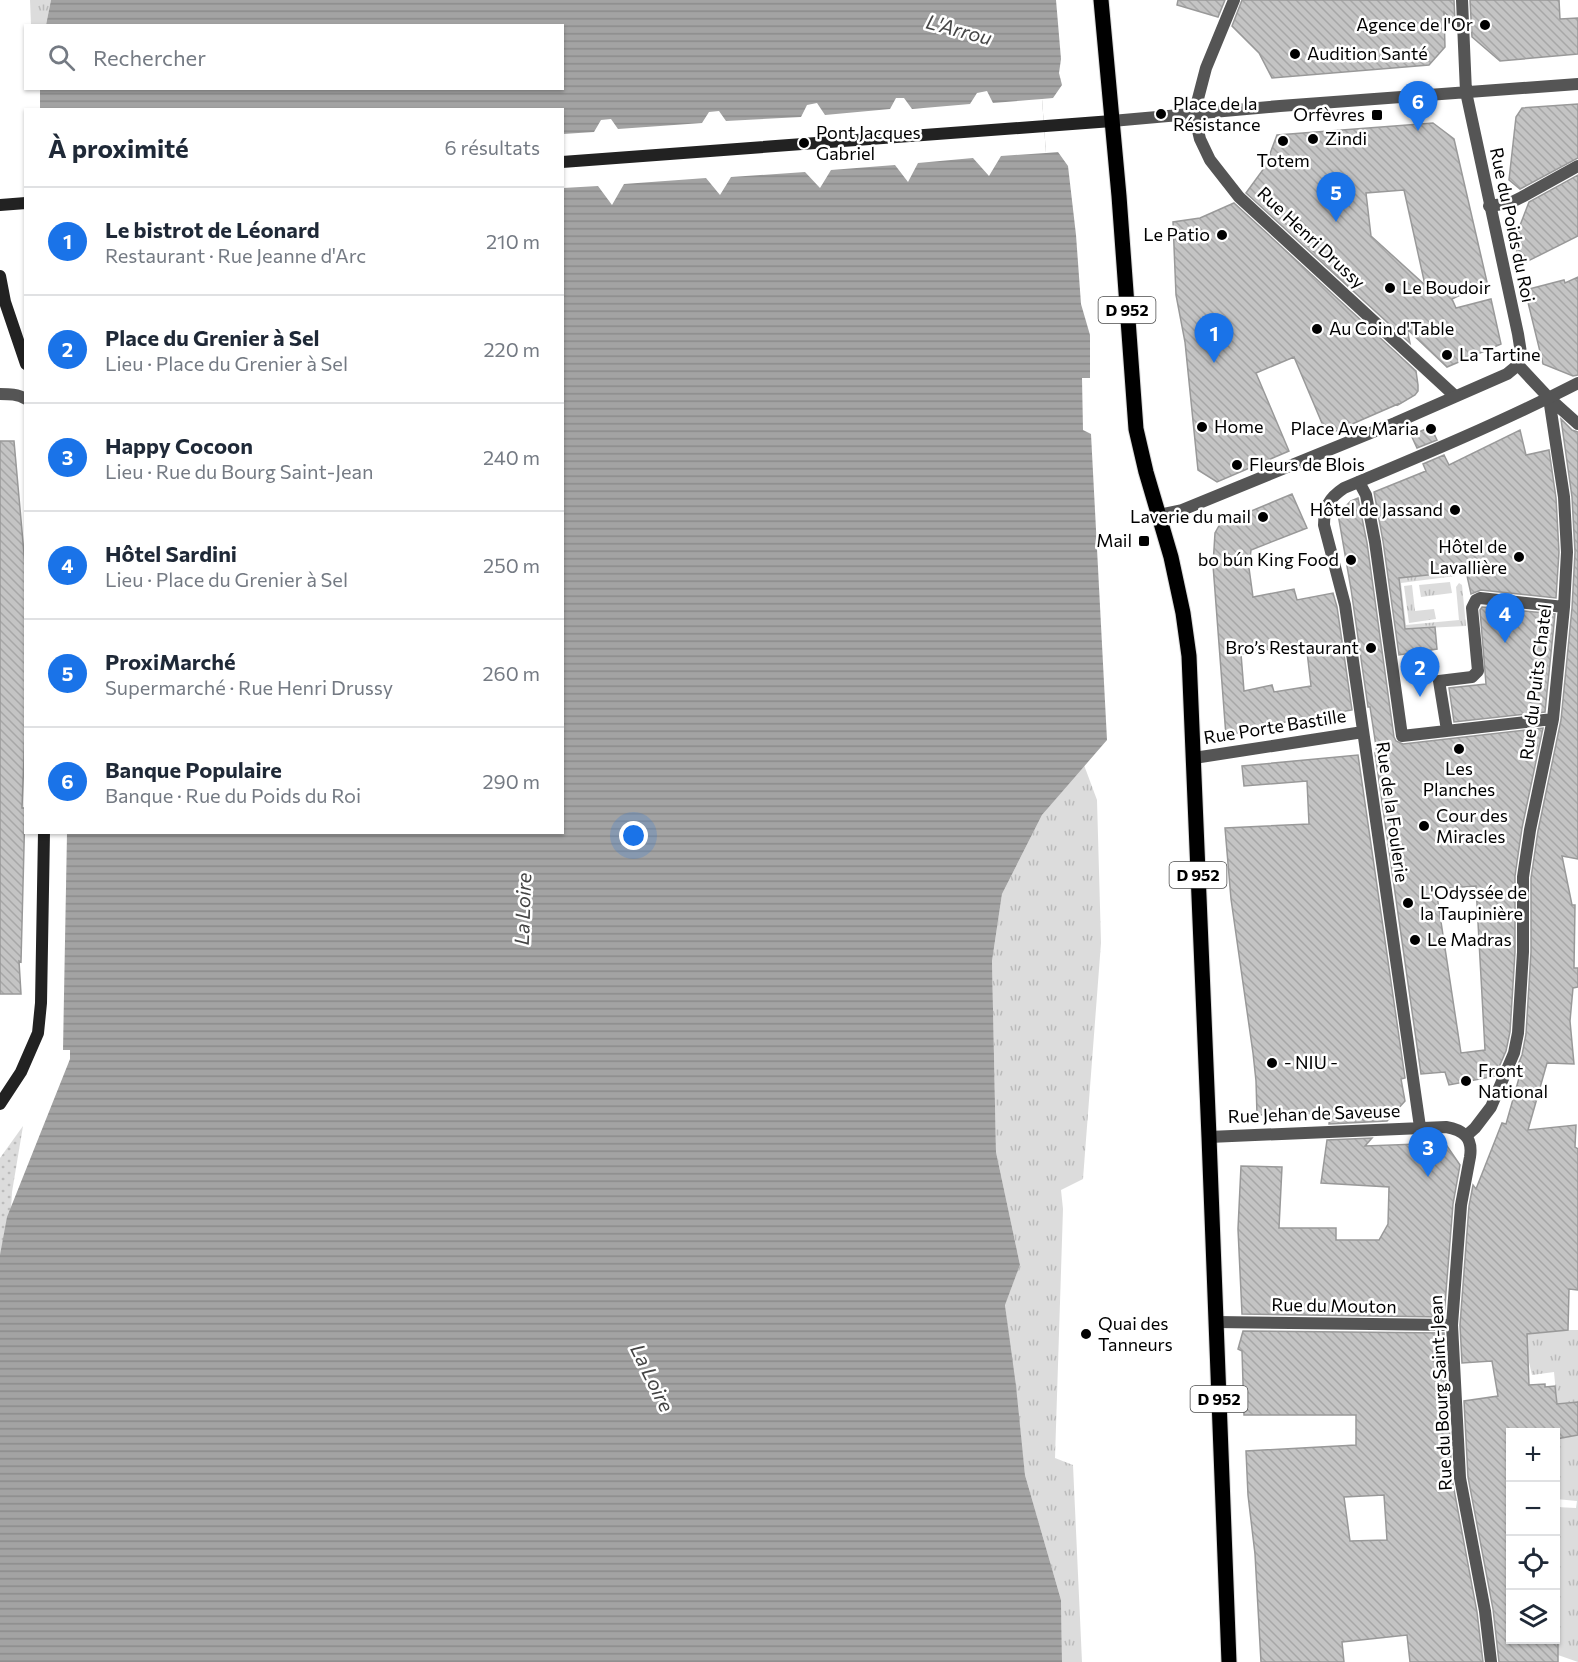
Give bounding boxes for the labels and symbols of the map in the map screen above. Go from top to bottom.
water label: L'Arrou [924,9,995,49]
place label: Agence de l'Or [1356,13,1473,35]
marker: Agence de l'Or [1478,18,1492,32]
place label: Audition Santé [1307,42,1428,64]
marker: Audition Santé [1288,47,1302,61]
pin: 6 [1398,82,1438,131]
place label: Place de la Résistance [1173,92,1260,135]
place label: Orfèvres [1293,103,1365,125]
marker: Place de la Résistance [1154,107,1168,121]
marker: Orfèvres [1370,108,1384,122]
place label: Pont Jacques Gabriel [816,121,921,164]
place label: Zindi [1325,127,1367,149]
marker: Zindi [1306,132,1320,146]
marker: Totem [1276,134,1290,148]
marker: Pont Jacques Gabriel [797,136,811,150]
street label: Rue du Poids du Roi [1486,145,1540,304]
place label: Totem [1256,149,1310,171]
pin: 5 [1316,172,1356,222]
street label: Rue Henri Drussy [1253,182,1370,293]
place label: Le Patio [1143,223,1210,245]
marker: Le Patio [1215,228,1229,242]
place label: Le Boudoir [1402,276,1491,298]
marker: Le Boudoir [1383,281,1397,295]
road number: D 952 [1098,297,1156,323]
pin: 1 [1194,314,1234,363]
place label: Au Coin d'Table [1329,317,1454,339]
marker: Au Coin d'Table [1310,322,1324,336]
place label: La Tartine [1459,343,1541,365]
marker: La Tartine [1440,348,1454,362]
place label: Home [1214,415,1263,437]
place label: Place Ave Maria [1291,417,1419,439]
marker: Home [1195,420,1209,434]
marker: Place Ave Maria [1424,422,1438,436]
place label: Fleurs de Blois [1249,453,1365,475]
marker: Fleurs de Blois [1230,458,1244,472]
place label: Hôtel de Jassand [1310,498,1443,520]
marker: Hôtel de Jassand [1448,503,1462,517]
place label: Laverie du mail [1130,505,1251,527]
marker: Laverie du mail [1256,510,1270,524]
place label: Mail [1096,529,1132,551]
marker: Mail [1137,534,1151,548]
place label: Hôtel de Lavallière [1429,535,1507,578]
place label: bo bún King Food [1198,548,1339,570]
marker: Hôtel de Lavallière [1512,550,1526,564]
marker: bo bún King Food [1344,553,1358,567]
pin: 4 [1486,594,1524,643]
street label: Rue du Puits Chatel [1515,603,1556,761]
place label: Bro’s Restaurant [1225,636,1359,658]
marker: Bro’s Restaurant [1364,641,1378,655]
pin: 2 [1400,648,1440,697]
street label: Rue Porte Bastille [1202,704,1348,748]
street label: Rue de la Foulerie [1372,740,1414,884]
marker: Les Planches [1452,742,1466,756]
place label: Les Planches [1423,757,1495,800]
place label: Cour des Miracles [1436,804,1508,847]
marker: Cour des Miracles [1417,819,1431,833]
your location [619,821,648,850]
road number: D 952 [1170,862,1226,888]
water label: La Loire [509,872,535,946]
place label: L'Odyssée de la Taupinière [1420,881,1527,924]
marker: L'Odyssée de la Taupinière [1401,896,1415,910]
place label: Le Madras [1427,928,1512,950]
marker: Le Madras [1408,933,1422,947]
place label: ‑ NIU ‑ [1284,1051,1338,1073]
marker: ‑ NIU ‑ [1265,1056,1279,1070]
place label: Front National [1478,1059,1548,1102]
marker: Front National [1459,1074,1473,1088]
street label: Rue Jehan de Saveuse [1227,1099,1401,1127]
pin: 3 [1408,1128,1448,1177]
street label: Rue du Mouton [1271,1293,1397,1317]
street label: Rue du Bourg Saint-Jean [1424,1295,1456,1492]
place label: Quai des Tanneurs [1098,1312,1173,1355]
marker: Quai des Tanneurs [1079,1327,1093,1341]
water label: La Loire [626,1340,680,1416]
road number: D 952 [1190,1386,1248,1412]

